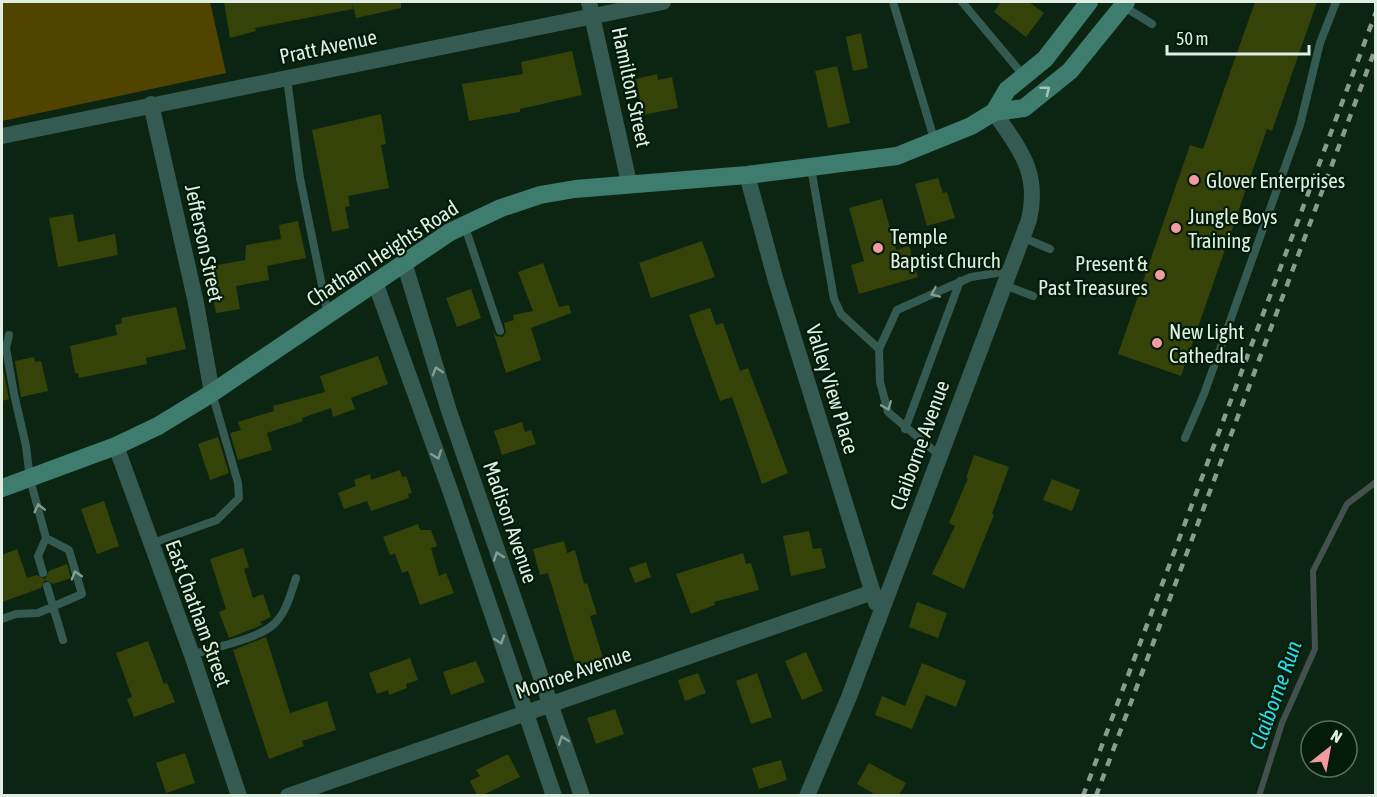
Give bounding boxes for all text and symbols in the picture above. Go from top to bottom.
scale bar [1167,18,1310,56]
street label: Pratt Avenue [277,24,379,68]
street label: Hamilton Street [608,25,656,149]
text: 50 m [1176,28,1208,49]
one-way arrow [1039,87,1050,98]
place label: Glover Enterprises [1206,168,1345,192]
marker: Glover Enterprises [1187,173,1201,187]
street label: Jefferson Street [181,182,229,304]
street label: Chatham Heights Road [302,195,462,311]
place label: Jungle Boys Training [1188,204,1278,252]
marker: Jungle Boys Training [1169,221,1183,235]
place label: Temple Baptist Church [890,224,1001,272]
marker: Temple Baptist Church [871,241,885,255]
place label: Present & Past Treasures [1038,251,1148,299]
marker: Present & Past Treasures [1153,268,1167,282]
one-way arrow [930,285,941,297]
place label: New Light Cathedral [1169,319,1245,367]
street label: Valley View Place [802,321,864,457]
marker: New Light Cathedral [1150,336,1164,350]
one-way arrow [432,366,444,377]
street label: Claiborne Avenue [884,377,954,513]
one-way arrow [880,400,892,411]
one-way arrow [430,449,443,460]
street label: Madison Avenue [479,458,543,586]
one-way arrow [33,503,46,513]
street label: East Chatham Street [161,536,237,690]
one-way arrow [493,551,506,562]
one-way arrow [71,570,83,580]
one-way arrow [493,634,506,645]
water label: Claiborne Run [1243,637,1307,753]
street label: Monroe Avenue [512,641,634,703]
north arrow [1299,719,1359,779]
text: N [1328,726,1345,746]
one-way arrow [558,735,571,746]

